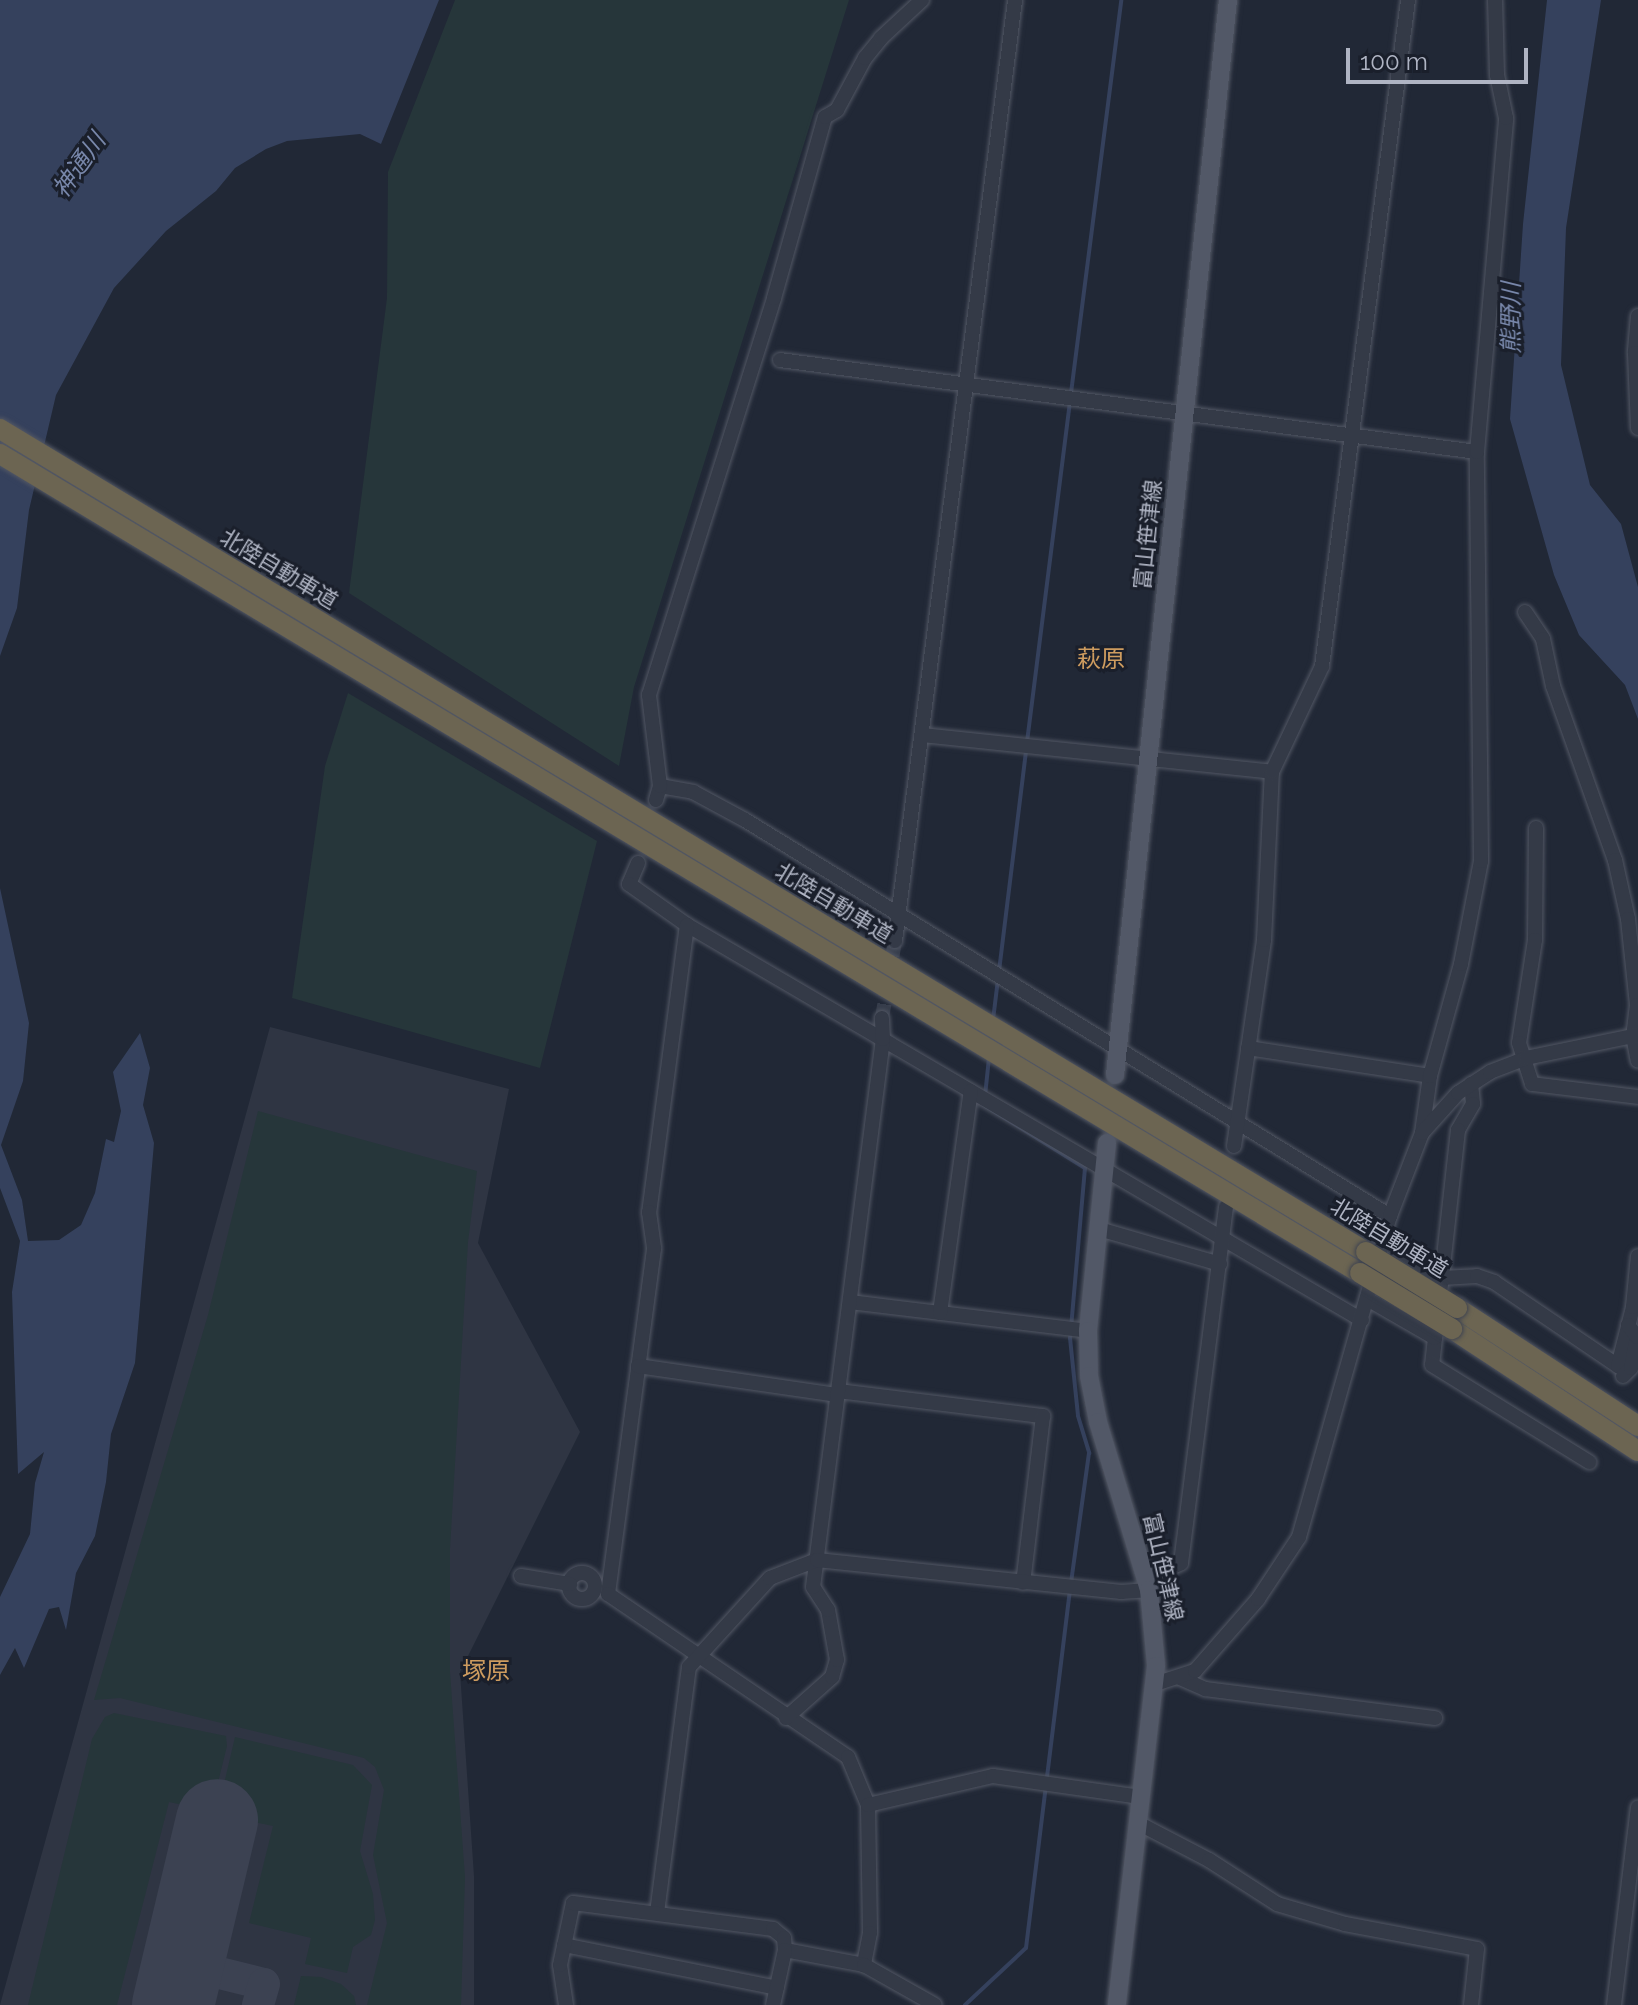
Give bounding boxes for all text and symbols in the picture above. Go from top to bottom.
scale bar [1350,32,1532,82]
text: 100 m [1360,47,1428,76]
water label: 神通川 [47,127,111,203]
water label: 熊野川 [1497,282,1525,354]
street label: 富山笹津線 [1129,479,1167,591]
street label: 北陸自動車道 [216,524,342,614]
district label: 萩原 [1077,645,1125,673]
street label: 北陸自動車道 [771,858,897,948]
street label: 北陸自動車道 [1326,1193,1452,1283]
street label: 富山笹津線 [1138,1510,1188,1624]
district label: 塚原 [462,1657,510,1685]

